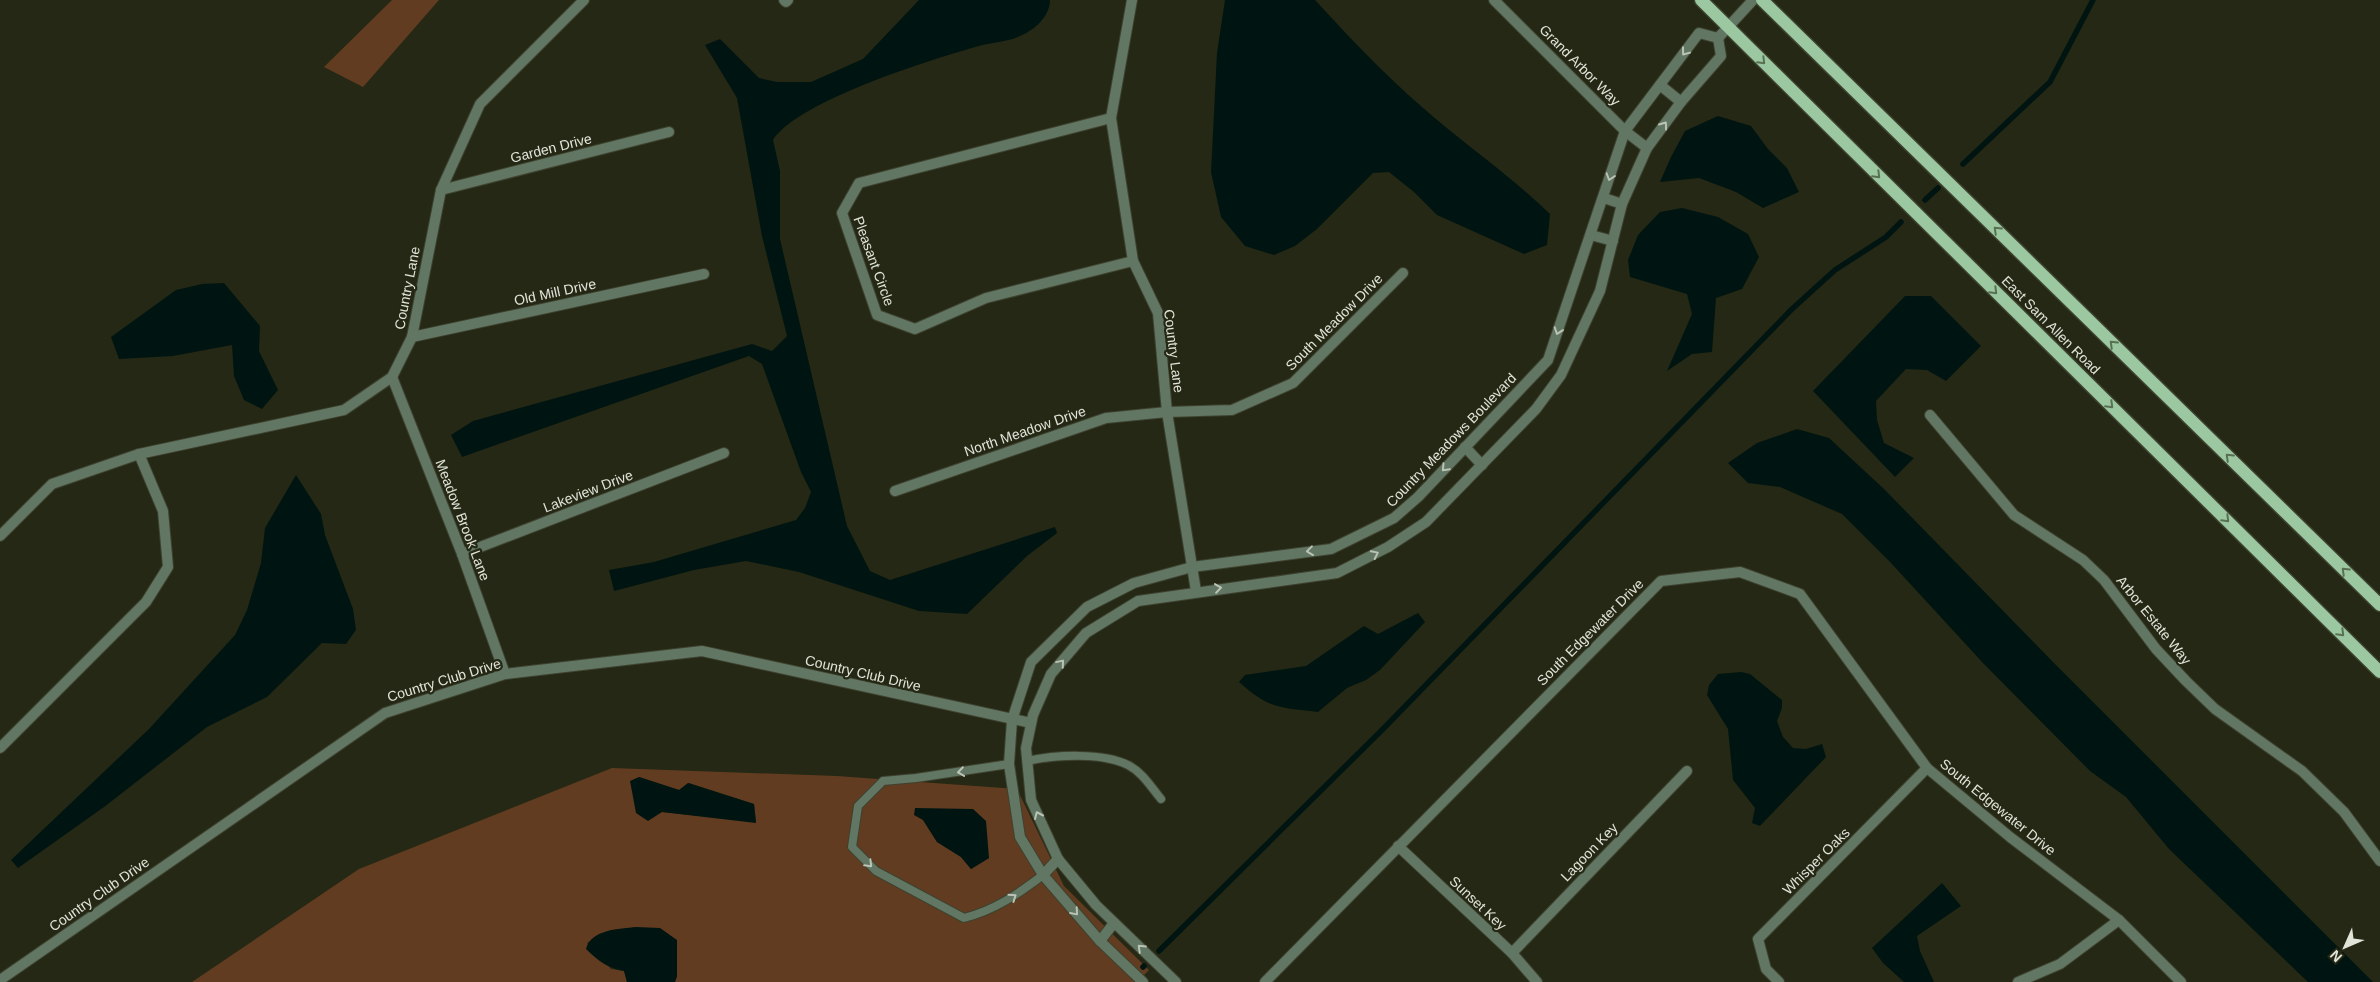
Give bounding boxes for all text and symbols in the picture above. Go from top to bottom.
street label: Grand Arbor Way [1536,21,1624,109]
one-way arrow [1683,46,1691,55]
one-way arrow [1756,55,1765,64]
one-way arrow [1658,121,1667,131]
street label: Garden Drive [509,130,594,166]
one-way arrow [1871,169,1880,178]
one-way arrow [1606,172,1616,181]
street label: Pleasant Circle [850,214,898,308]
one-way arrow [1994,227,2003,236]
street label: Country Lane [391,245,423,331]
street label: South Meadow Drive [1282,270,1386,374]
street label: East Sam Allen Road [1999,273,2103,377]
street label: Old Mill Drive [513,275,598,308]
one-way arrow [1988,285,1997,294]
street label: Country Lane [1161,308,1187,394]
one-way arrow [1554,326,1564,335]
one-way arrow [2110,341,2119,350]
street label: Country Meadows Boulevard [1383,370,1519,510]
one-way arrow [2104,399,2113,408]
street label: North Meadow Drive [962,403,1088,459]
one-way arrow [2226,454,2235,463]
street label: Meadow Brook Lane [433,457,494,583]
one-way arrow [1442,462,1451,471]
street label: Lakeview Drive [541,466,635,515]
one-way arrow [2220,513,2229,522]
one-way arrow [1306,546,1315,556]
one-way arrow [1369,550,1378,560]
one-way arrow [2342,568,2351,577]
street label: Arbor Estate Way [2113,573,2195,667]
street label: South Edgewater Drive [1533,575,1647,689]
one-way arrow [1213,584,1222,594]
one-way arrow [2336,627,2345,636]
street label: Country Club Drive [804,652,923,694]
street label: Country Club Drive [385,655,503,705]
one-way arrow [1056,659,1065,668]
street label: South Edgewater Drive [1937,755,2059,859]
one-way arrow [957,766,965,776]
one-way arrow [1033,811,1044,820]
street label: Lagoon Key [1557,820,1621,884]
street label: Whisper Oaks [1779,824,1853,898]
street label: Country Club Drive [46,853,152,934]
one-way arrow [863,858,872,867]
street label: Sunset Key [1446,873,1510,933]
one-way arrow [1007,894,1017,903]
one-way arrow [1069,906,1078,915]
north arrow [2320,922,2370,972]
one-way arrow [1137,945,1146,954]
text: N [2327,947,2345,965]

